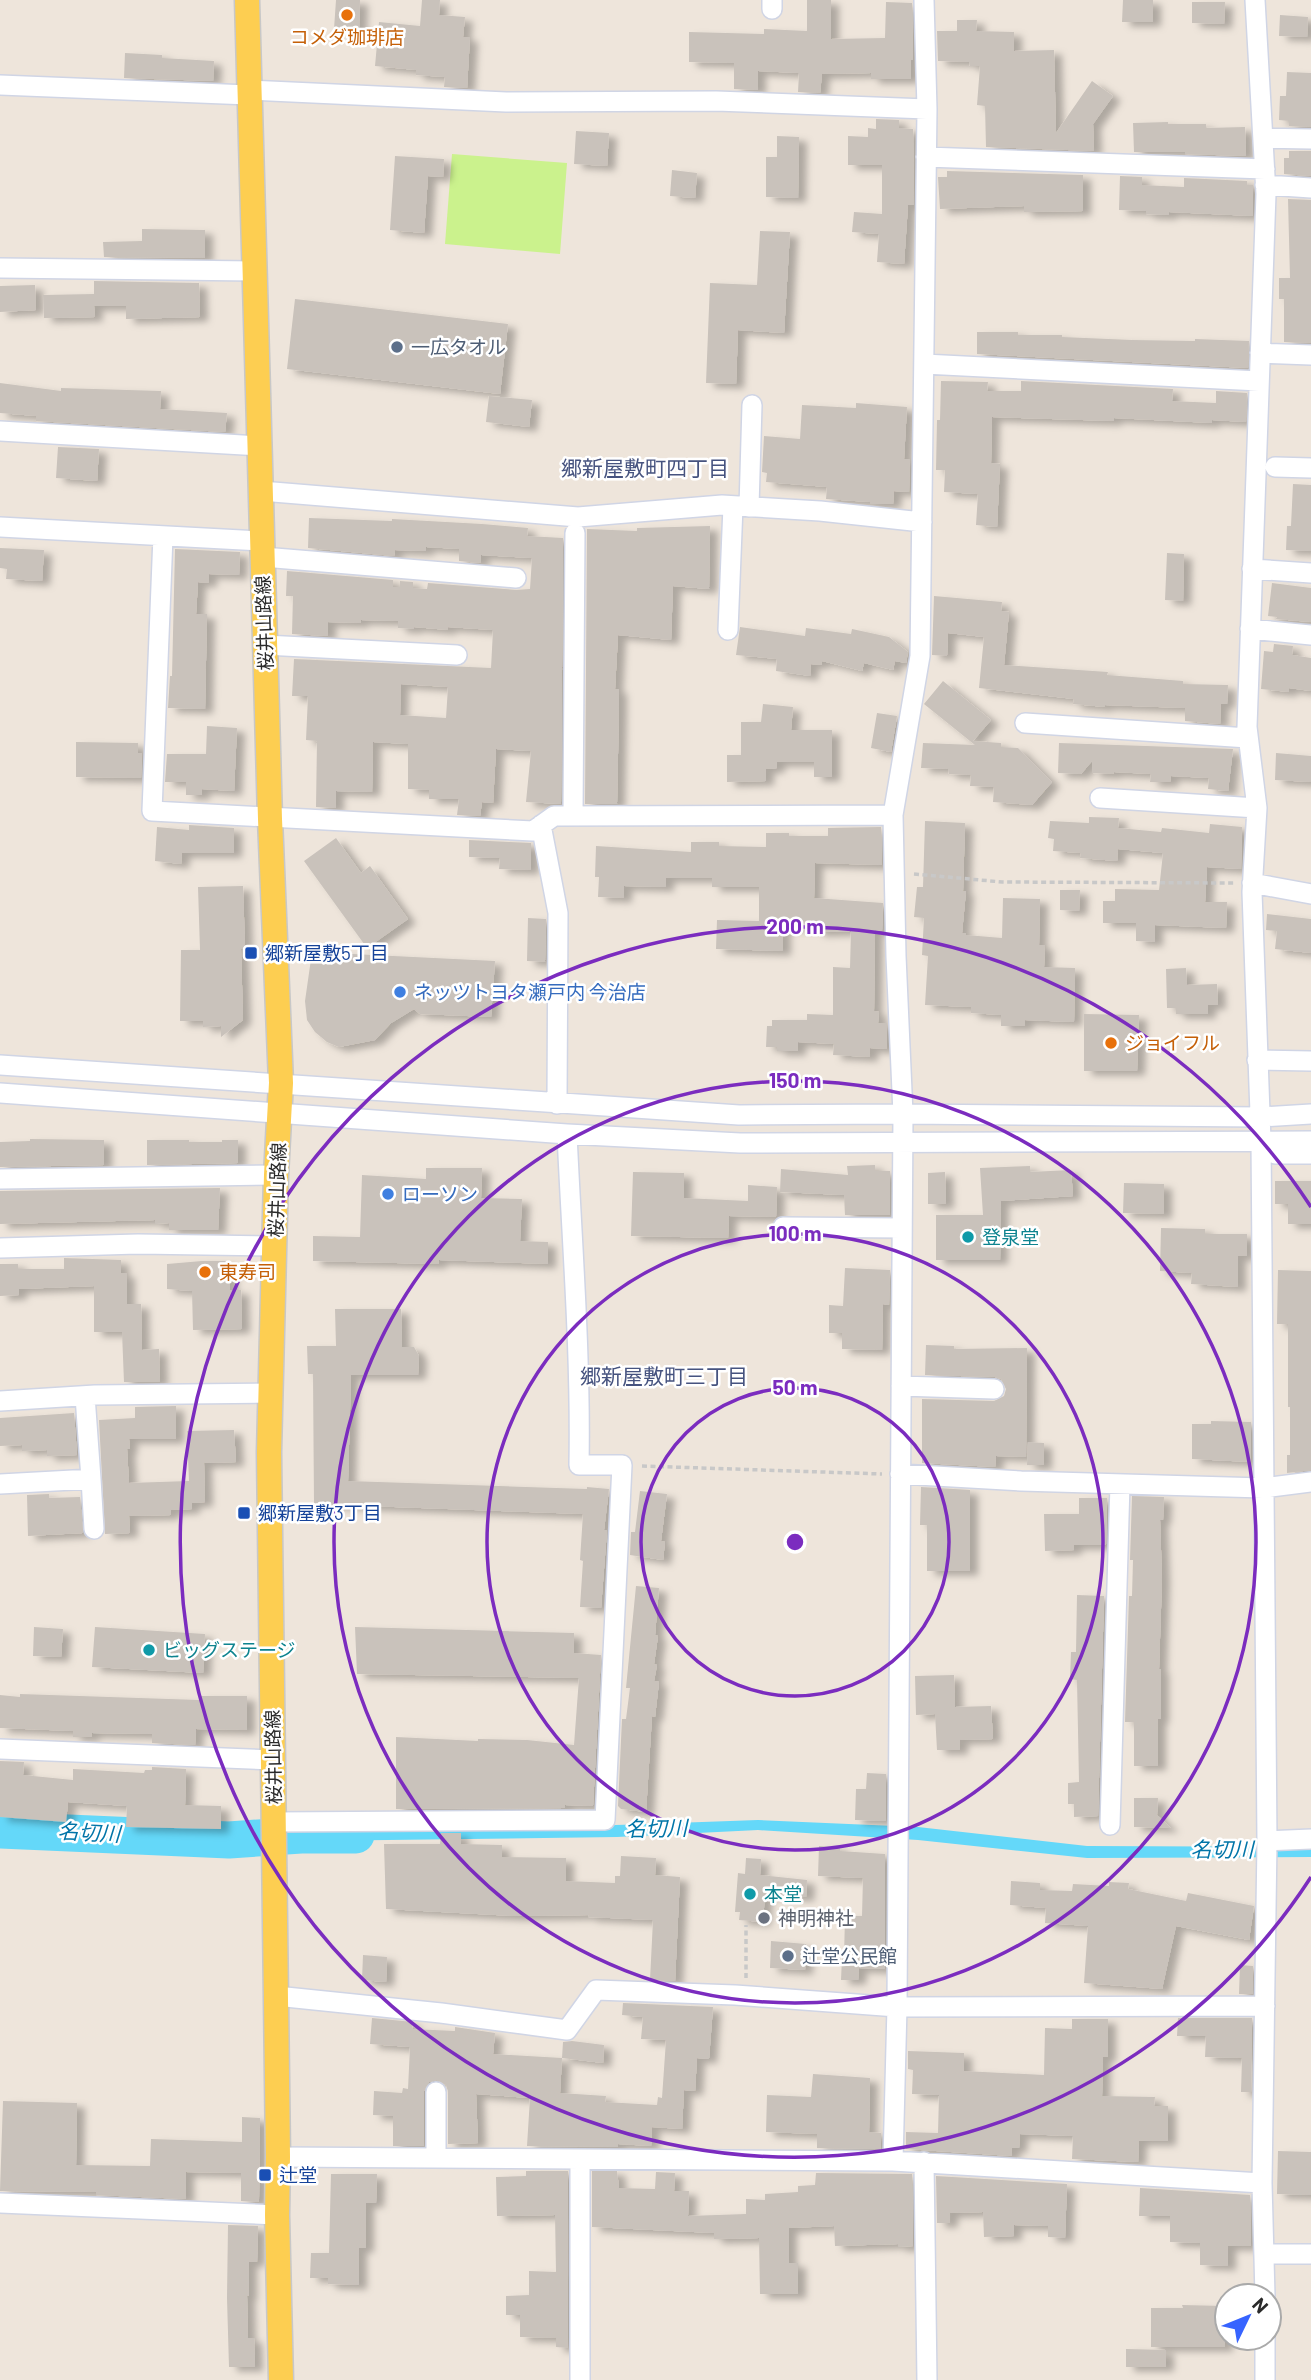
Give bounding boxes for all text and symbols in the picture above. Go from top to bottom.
marker: コメダ珈琲店 [339,7,355,23]
place label: コメダ珈琲店 [290,25,404,48]
place label: 一広タオル [411,335,506,358]
marker: 一広タオル [389,339,405,355]
district label: 郷新屋敷町四丁目 [561,455,729,480]
street label: 桜井山路線 [250,575,277,671]
text: 200 m [766,913,824,938]
place label: 郷新屋敷5丁目 [265,941,389,964]
marker: 郷新屋敷5丁目 [243,945,259,961]
place label: ネッツトヨタ瀬戸内 今治店 [414,980,646,1003]
marker: ネッツトヨタ瀬戸内 今治店 [392,984,408,1000]
place label: ジョイフル [1125,1031,1220,1054]
marker: ジョイフル [1103,1035,1119,1051]
text: 150 m [769,1067,821,1092]
street label: 桜井山路線 [263,1142,290,1238]
place label: ローソン [402,1182,478,1205]
marker: ローソン [380,1186,396,1202]
text: 100 m [768,1220,822,1245]
place label: 登泉堂 [982,1225,1039,1248]
marker: 登泉堂 [960,1229,976,1245]
place label: 東寿司 [219,1260,276,1283]
marker: 東寿司 [197,1264,213,1280]
district label: 郷新屋敷町三丁目 [580,1363,748,1388]
text: 50 m [772,1374,818,1399]
place label: 郷新屋敷3丁目 [258,1501,382,1524]
marker: 郷新屋敷3丁目 [236,1505,252,1521]
centre of rings [783,1530,807,1554]
place label: ビッグステージ [163,1638,296,1661]
marker: ビッグステージ [141,1642,157,1658]
street label: 桜井山路線 [260,1709,285,1805]
water label: 名切川 [624,1814,690,1841]
water label: 名切川 [57,1817,123,1846]
water label: 名切川 [1191,1836,1255,1861]
place label: 本堂 [764,1882,802,1905]
marker: 本堂 [742,1886,758,1902]
place label: 神明神社 [778,1906,854,1929]
marker: 神明神社 [756,1910,772,1926]
place label: 辻堂公民館 [802,1944,897,1967]
marker: 辻堂公民館 [780,1948,796,1964]
place label: 辻堂 [279,2163,317,2186]
marker: 辻堂 [257,2167,273,2183]
north arrow [1213,2282,1283,2352]
text: N [1248,2293,1274,2318]

